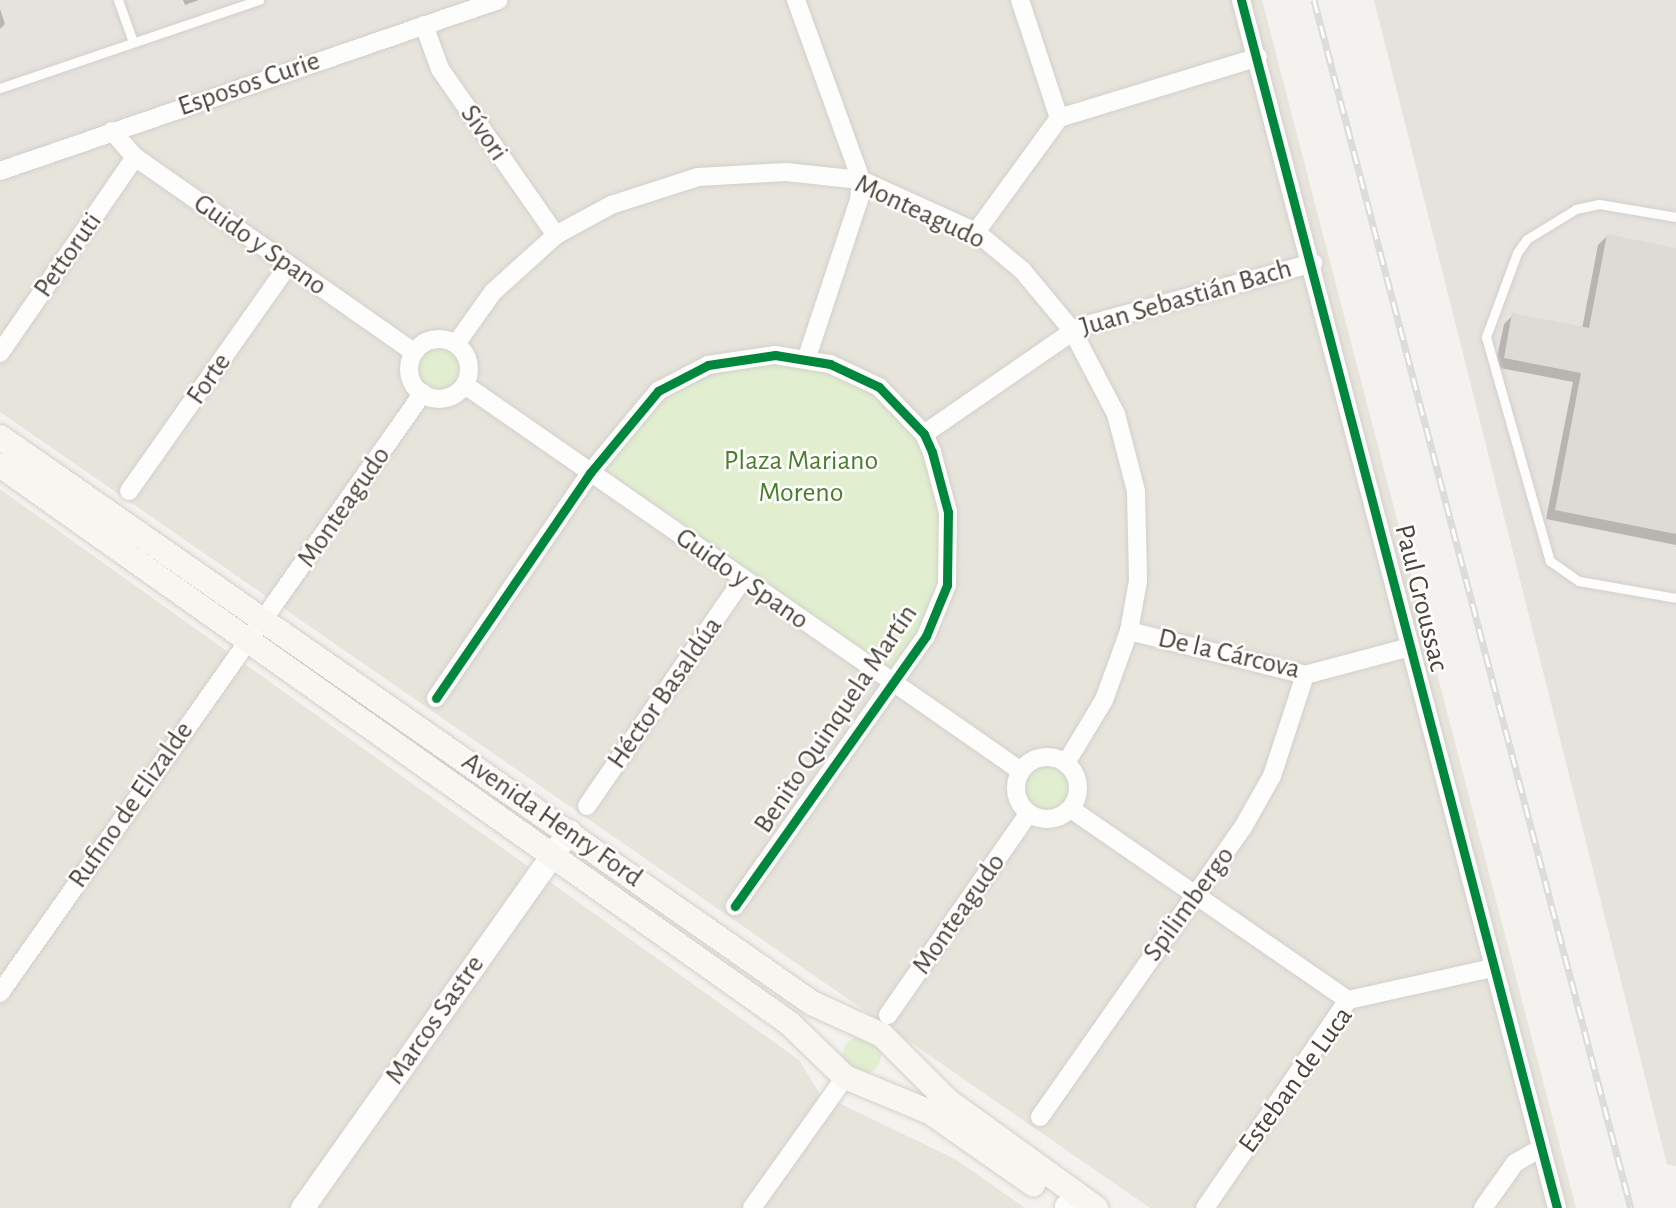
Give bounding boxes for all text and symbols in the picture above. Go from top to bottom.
street label: Esposos Curie [174,44,324,124]
street label: Sívori [453,99,515,167]
street label: Monteagudo [849,167,991,257]
street label: Guido y Spano [187,187,333,303]
street label: Pettoruti [27,206,109,304]
street label: Juan Sebastián Bach [1076,252,1296,344]
street label: Forte [179,347,239,411]
street label: Monteagudo [290,440,398,574]
park label: Plaza Mariano Moreno [724,444,878,510]
street label: Guido y Spano [669,521,815,637]
street label: Paul Groussac [1387,521,1455,675]
street label: Benito Quinquela Martín [747,598,925,840]
street label: Héctor Basaldúa [600,611,730,775]
street label: De la Cárcova [1155,621,1303,687]
street label: Rufino de Elizalde [61,715,201,895]
street label: Avenida Henry Ford [455,745,649,895]
street label: Spilimbergo [1136,840,1242,968]
street label: Monteagudo [905,847,1013,981]
street label: Marcos Sastre [378,949,492,1091]
street label: Esteban de Luca [1232,1000,1360,1160]

